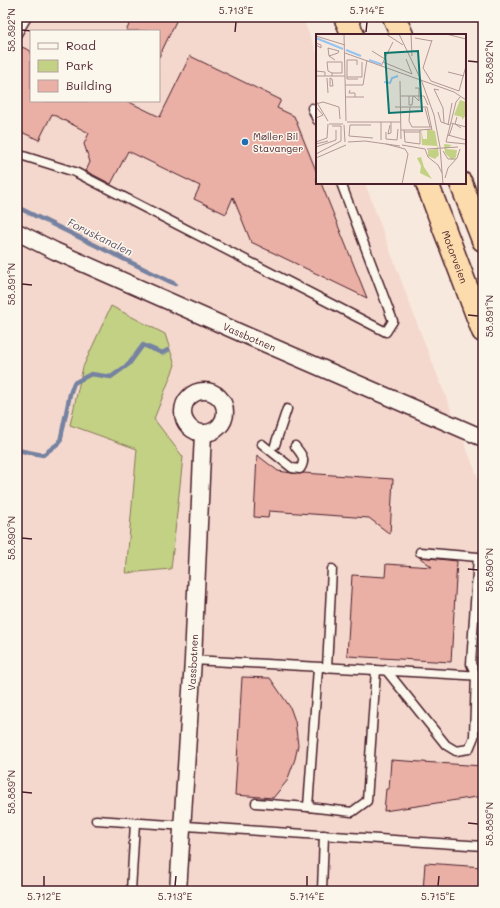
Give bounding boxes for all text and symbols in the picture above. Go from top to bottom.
text: 5.713°E [219,3,253,17]
text: 5.714°E [350,3,384,17]
text: 58.892°N [4,8,18,52]
legend [30,30,160,102]
inset map [316,34,466,184]
text: Road [66,37,96,53]
text: 58.892°N [482,40,496,84]
text: Park [66,57,93,73]
text: Building [66,77,112,93]
place label: Møller Bil Stavanger [253,129,303,155]
marker: Møller Bil Stavanger [240,137,250,147]
water label: Foruskanalen [65,214,135,259]
street label: Motorveien [439,228,471,285]
text: 58.891°N [4,263,18,305]
text: 58.891°N [482,295,496,337]
street label: Vassbotnen [221,319,278,354]
text: 58.890°N [4,516,18,560]
text: 58.890°N [482,548,496,592]
street label: Vassbotnen [184,634,201,691]
text: 58.889°N [4,770,18,814]
text: 58.889°N [482,802,496,846]
text: 5.712°E [27,889,61,903]
text: 5.713°E [158,889,192,903]
text: 5.714°E [290,889,324,903]
text: 5.715°E [421,889,455,903]

